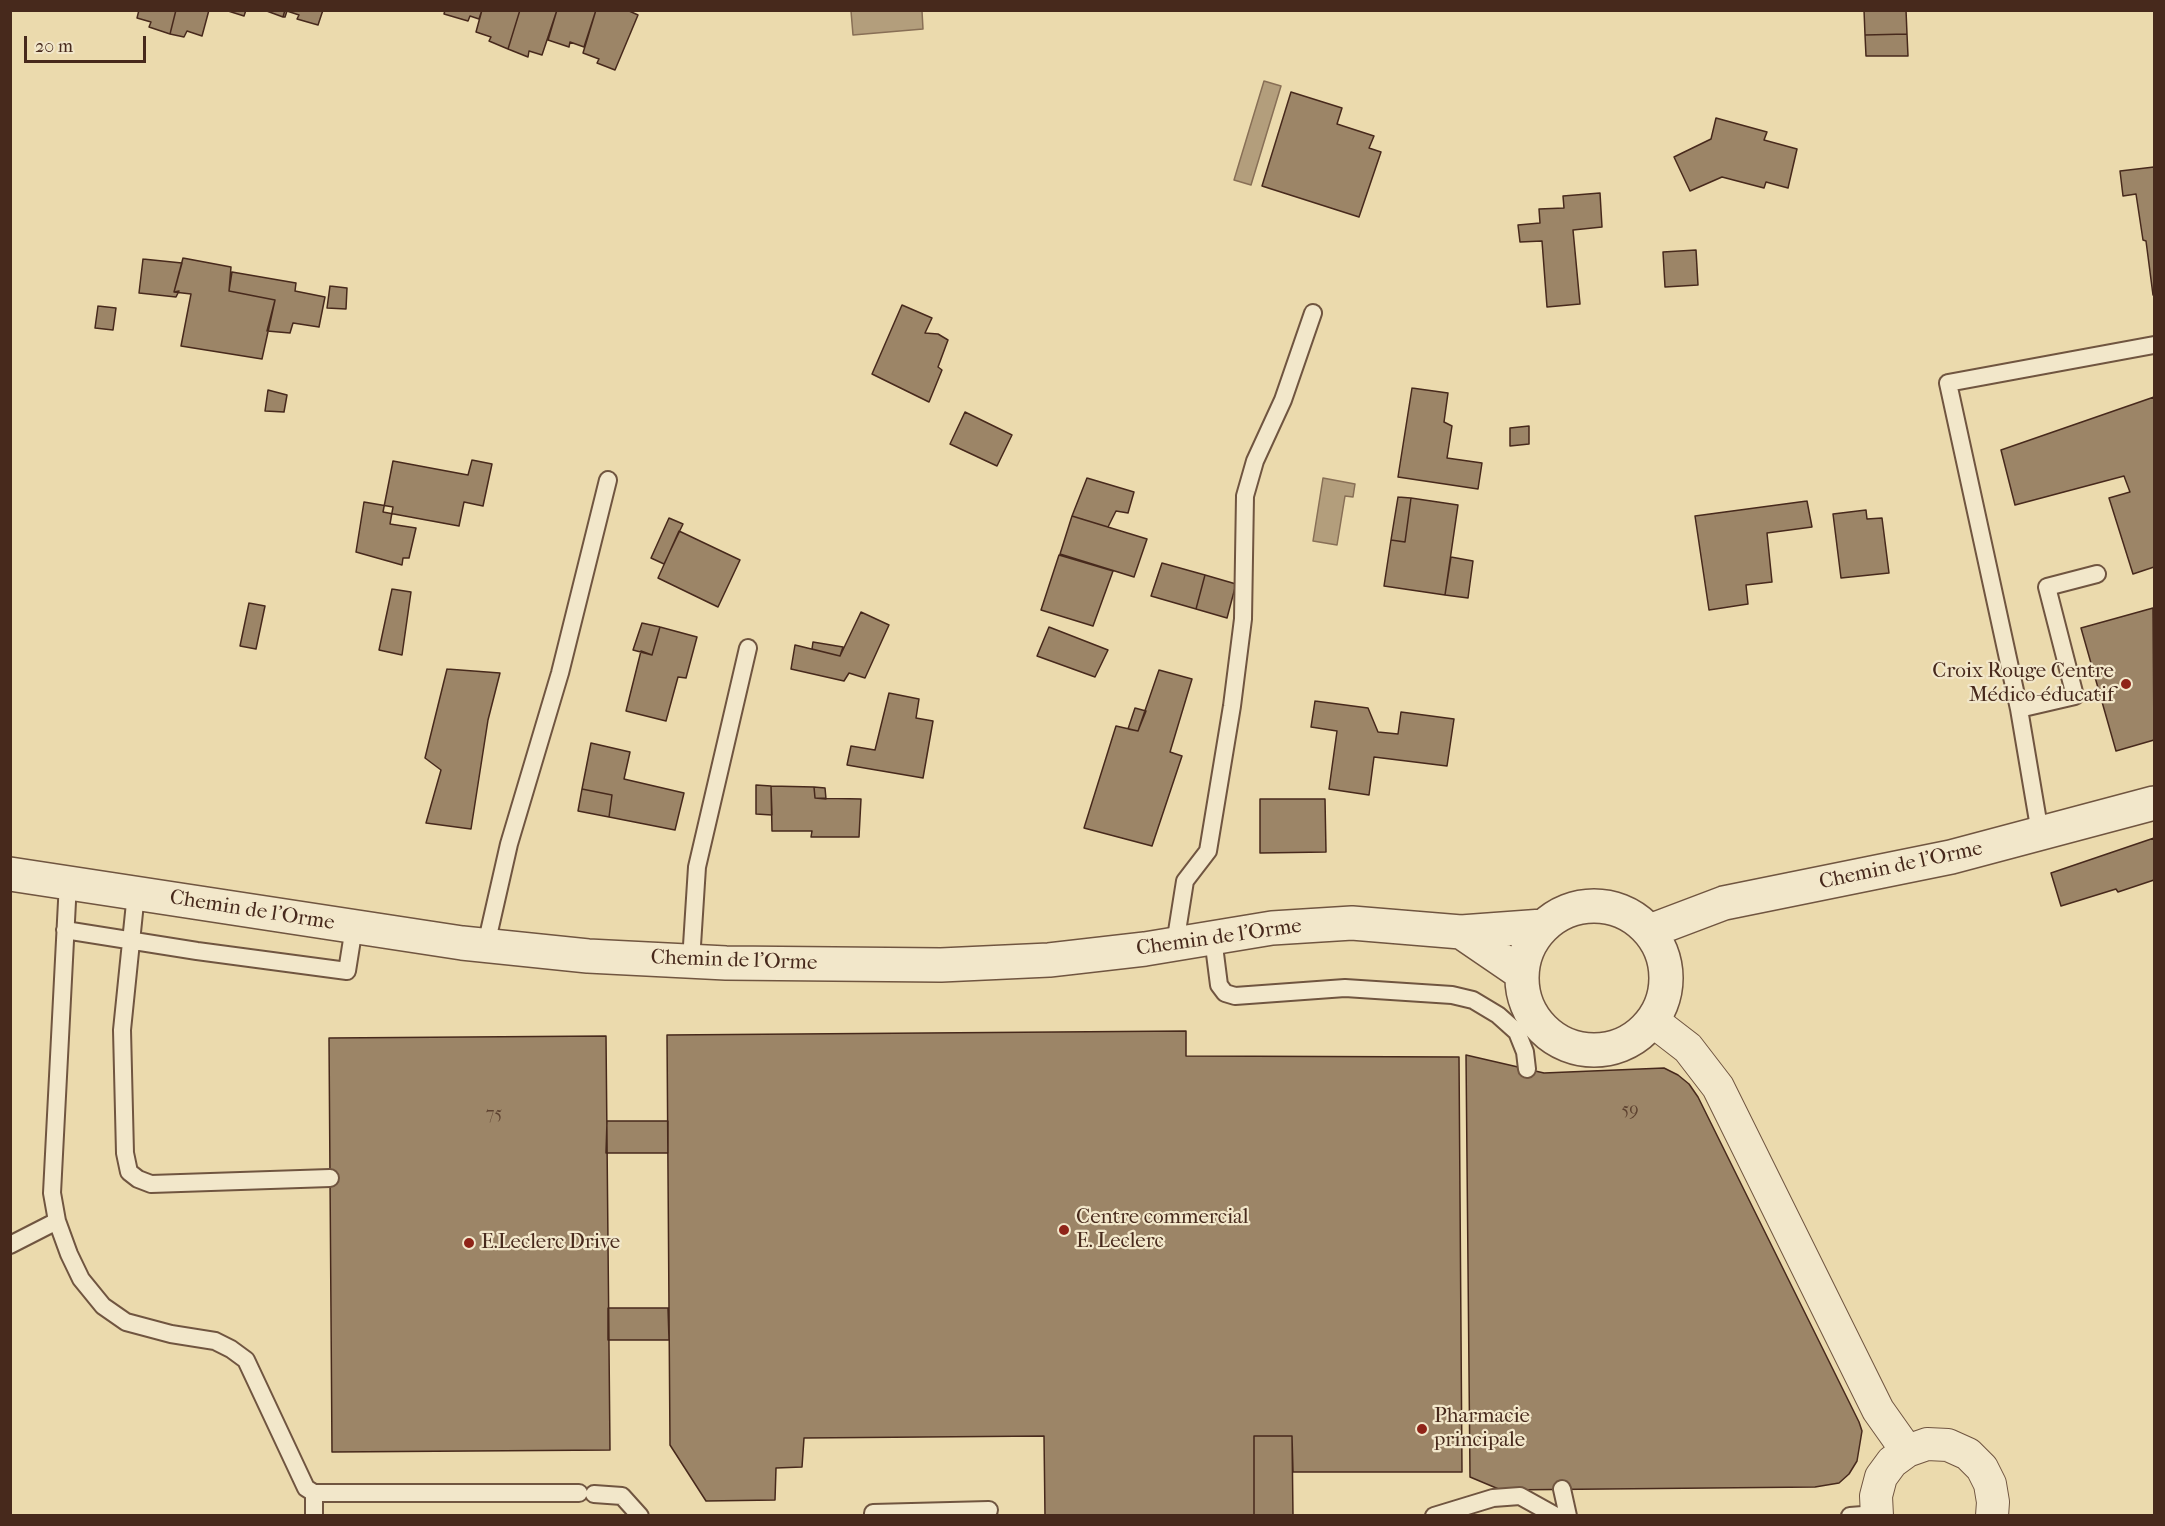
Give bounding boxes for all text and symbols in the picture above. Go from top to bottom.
scale bar [27,24,148,62]
text: 20 m [35,36,73,57]
place label: Croix Rouge Centre Médico-éducatif [1932,659,2114,709]
marker: Croix Rouge Centre Médico-éducatif [2119,677,2133,691]
street label: Chemin de l'Orme [1817,836,1985,896]
street label: Chemin de l'Orme [168,886,336,936]
street label: Chemin de l'Orme [1135,914,1303,962]
street label: Chemin de l'Orme [650,946,818,976]
house number: 59 [1621,1100,1639,1122]
house number: 75 [486,1104,502,1126]
place label: Centre commercial E. Leclerc [1076,1205,1249,1255]
marker: Centre commercial E. Leclerc [1057,1223,1071,1237]
place label: E.Leclerc Drive [481,1230,620,1256]
marker: E.Leclerc Drive [462,1236,476,1250]
place label: Pharmacie principale [1434,1404,1530,1454]
marker: Pharmacie principale [1415,1422,1429,1436]

